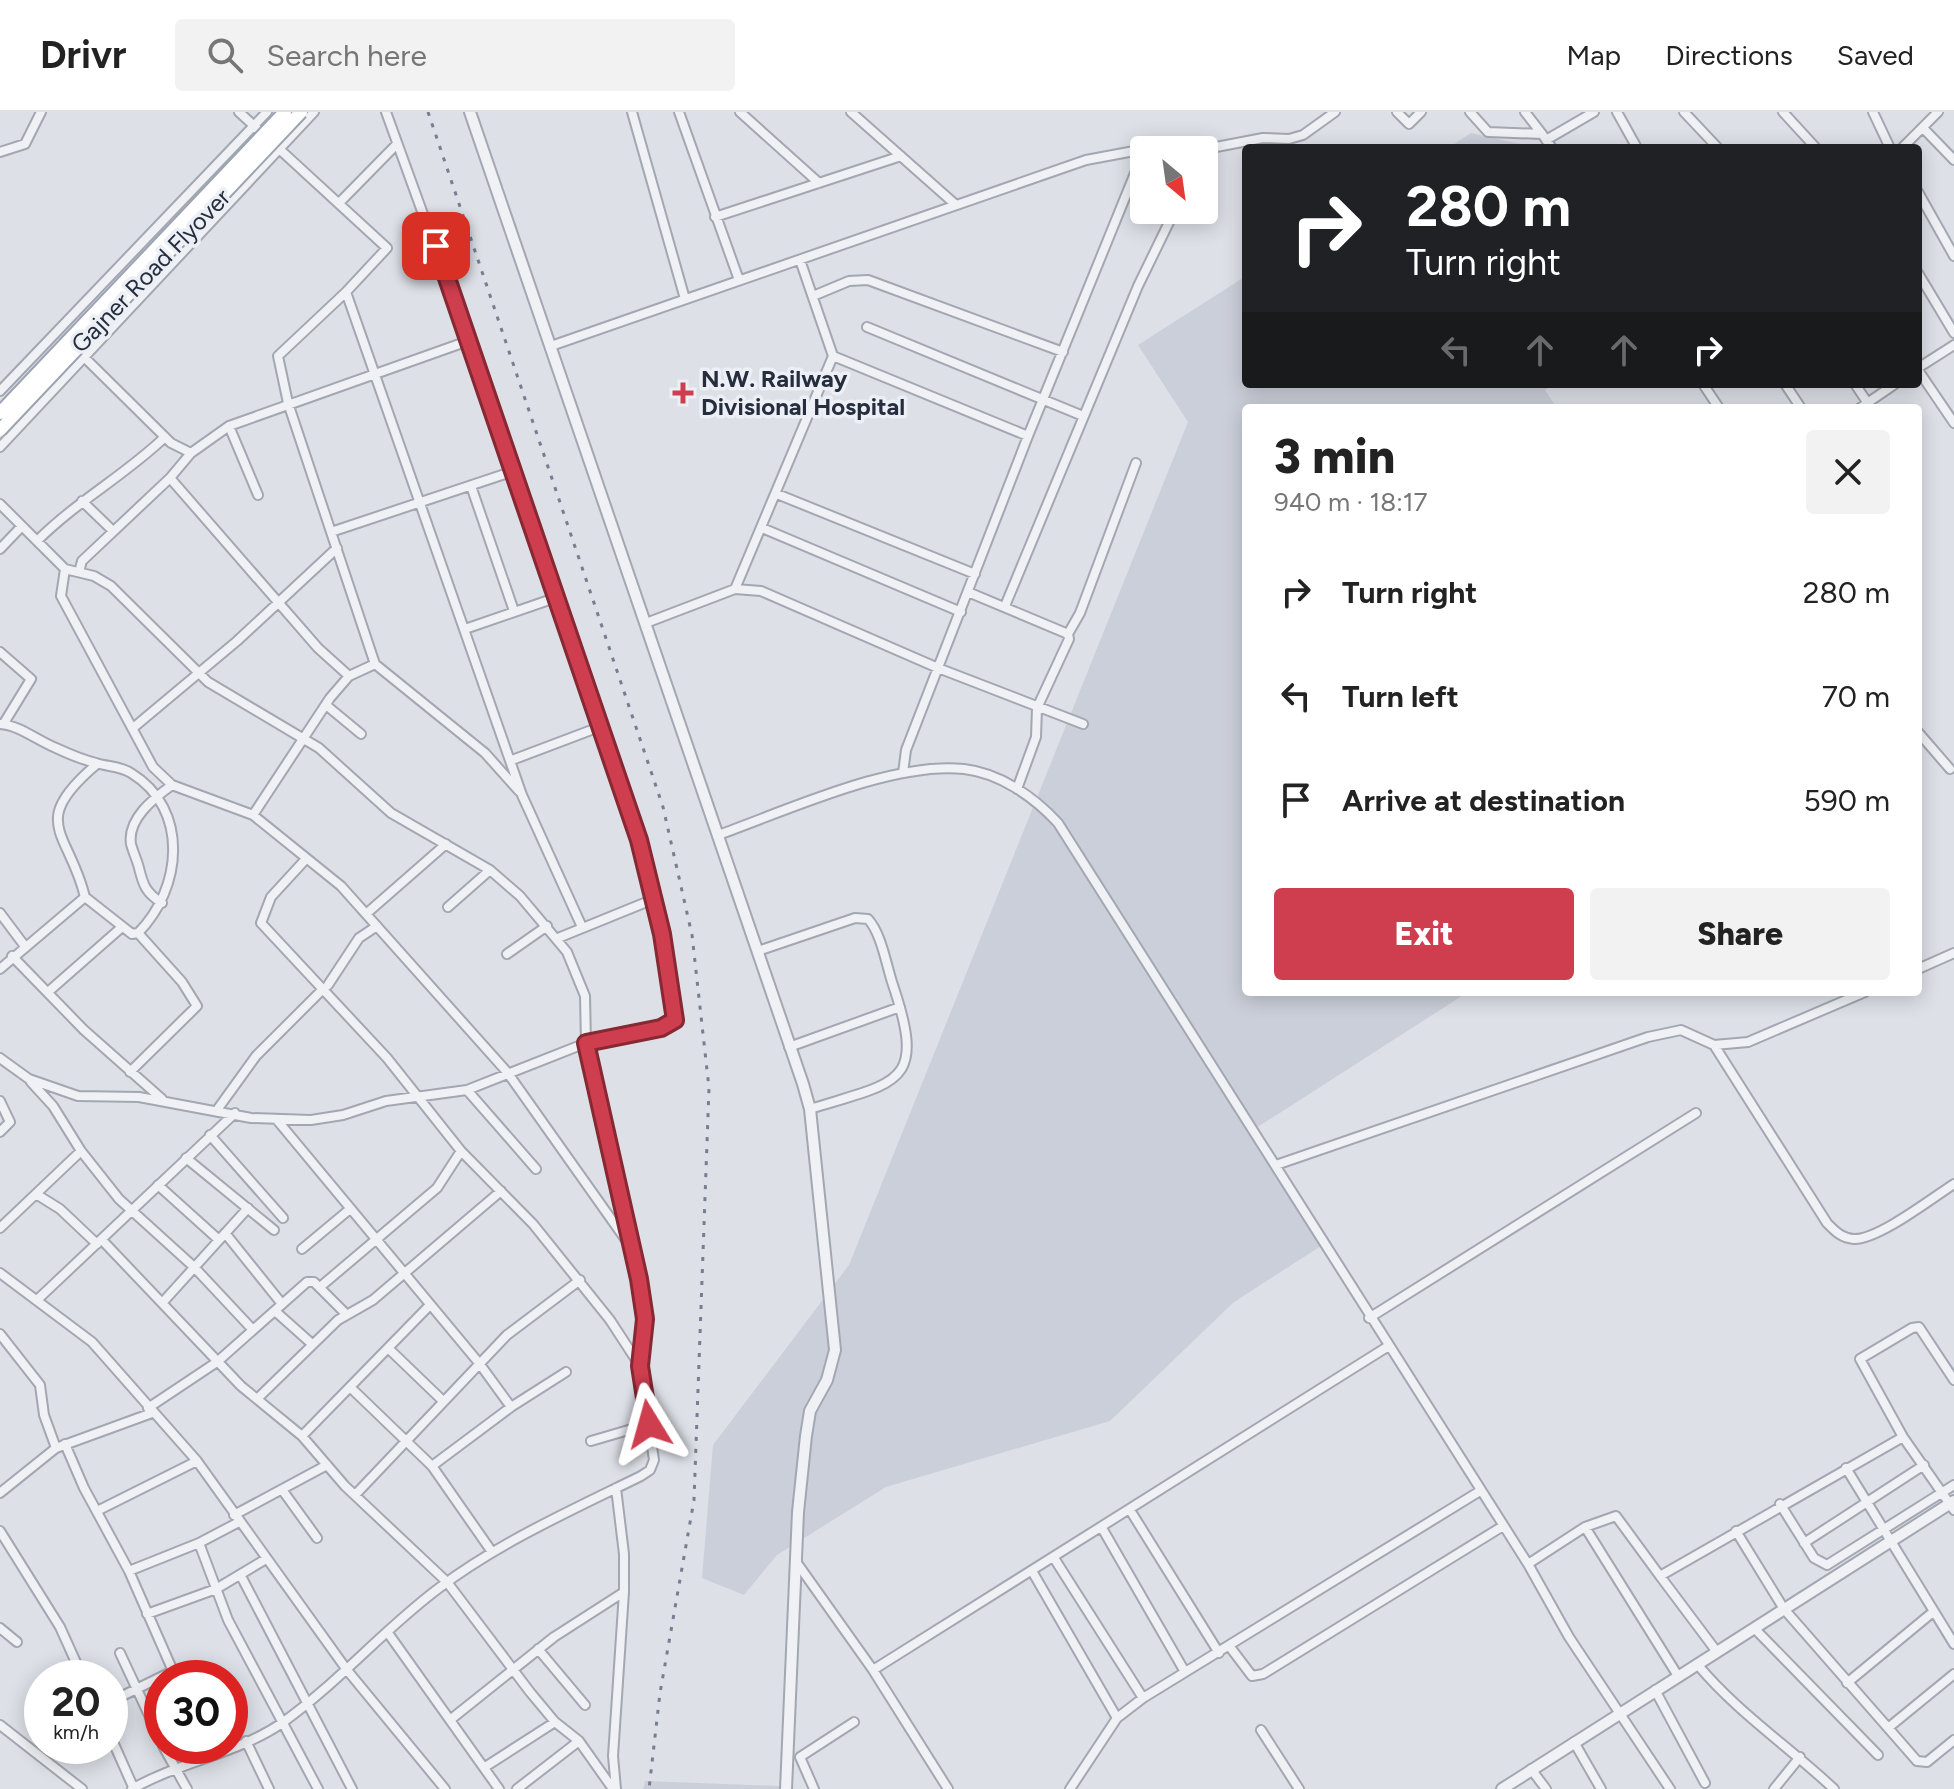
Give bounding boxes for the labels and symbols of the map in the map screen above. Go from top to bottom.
north arrow [1130,136,1218,224]
street label: Gajner Road Flyover [65,183,236,359]
pin [402,212,470,280]
place label: N.W. Railway Divisional Hospital [701,364,905,421]
marker: N.W. Railway Divisional Hospital [672,382,694,404]
position arrow [607,1382,691,1466]
speed limit sign: 30 [144,1660,248,1764]

